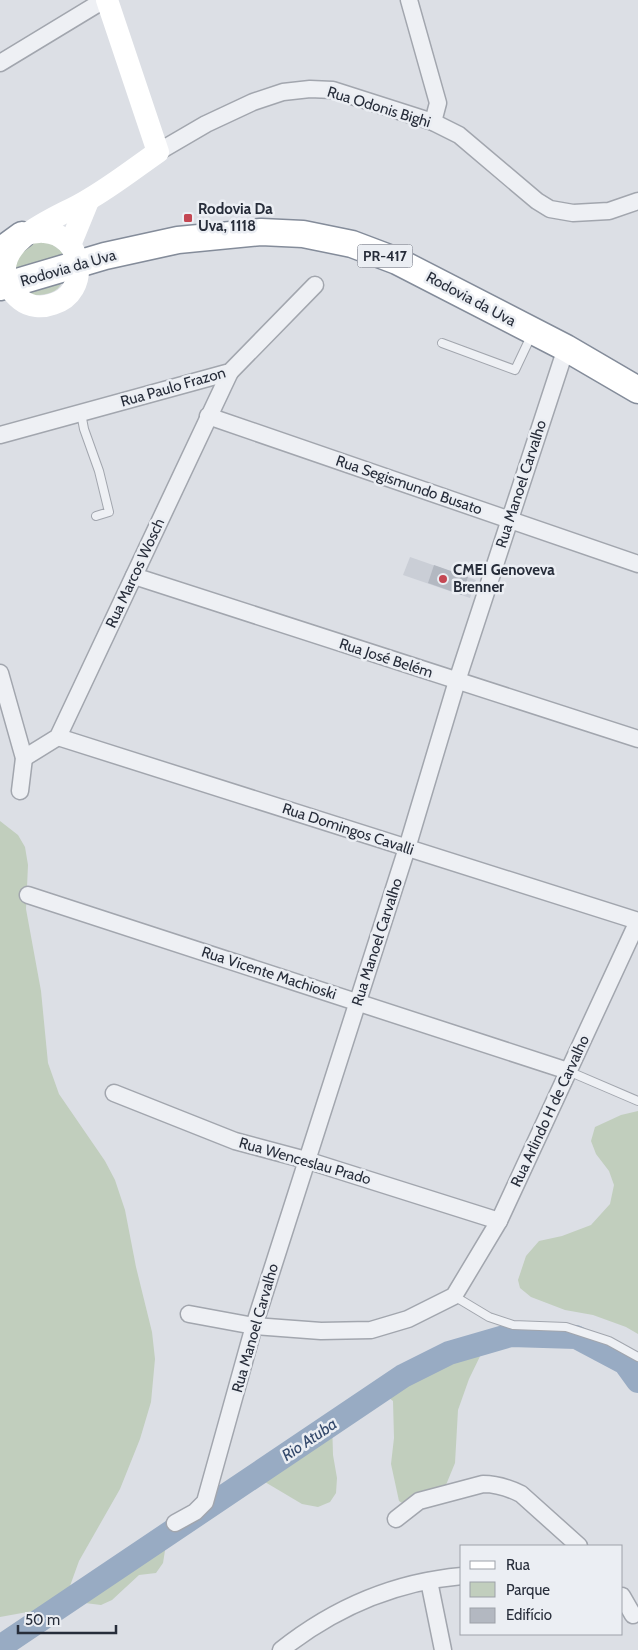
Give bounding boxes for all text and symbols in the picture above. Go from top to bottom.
street label: Rua Odonis Bighi [325,83,433,131]
place label: Rodovia Da Uva, 1118 [198,200,273,235]
marker: Rodovia Da Uva, 1118 [182,212,194,224]
road number: PR-417 [358,245,412,268]
street label: Rodovia da Uva [18,246,119,290]
street label: Rodovia da Uva [423,268,520,330]
street label: Rua Paulo Frazon [118,363,228,411]
street label: Rua Manoel Carvalho [492,418,550,550]
street label: Rua Segismundo Busato [334,452,484,518]
street label: Rua Marcos Wosch [102,515,168,631]
place label: CMEI Genoveva Brenner [453,561,555,596]
marker: CMEI Genoveva Brenner [437,573,449,585]
street label: Rua José Belém [337,634,435,682]
street label: Rua Domingos Cavalli [280,799,416,859]
street label: Rua Manoel Carvalho [348,876,406,1008]
street label: Rua Vicente Machioski [199,943,339,1003]
street label: Rua Arlindo H de Carvalho [507,1032,593,1190]
street label: Rua Wenceslau Prado [237,1134,373,1188]
street label: Rua Manoel Carvalho [228,1261,282,1395]
water label: Rio Atuba [278,1414,340,1465]
legend [460,1545,623,1635]
text: Rua [506,1556,531,1574]
text: Parque [506,1581,550,1599]
scale bar [18,1602,115,1634]
text: Edifício [506,1606,552,1624]
text: 50 m [25,1611,60,1629]

